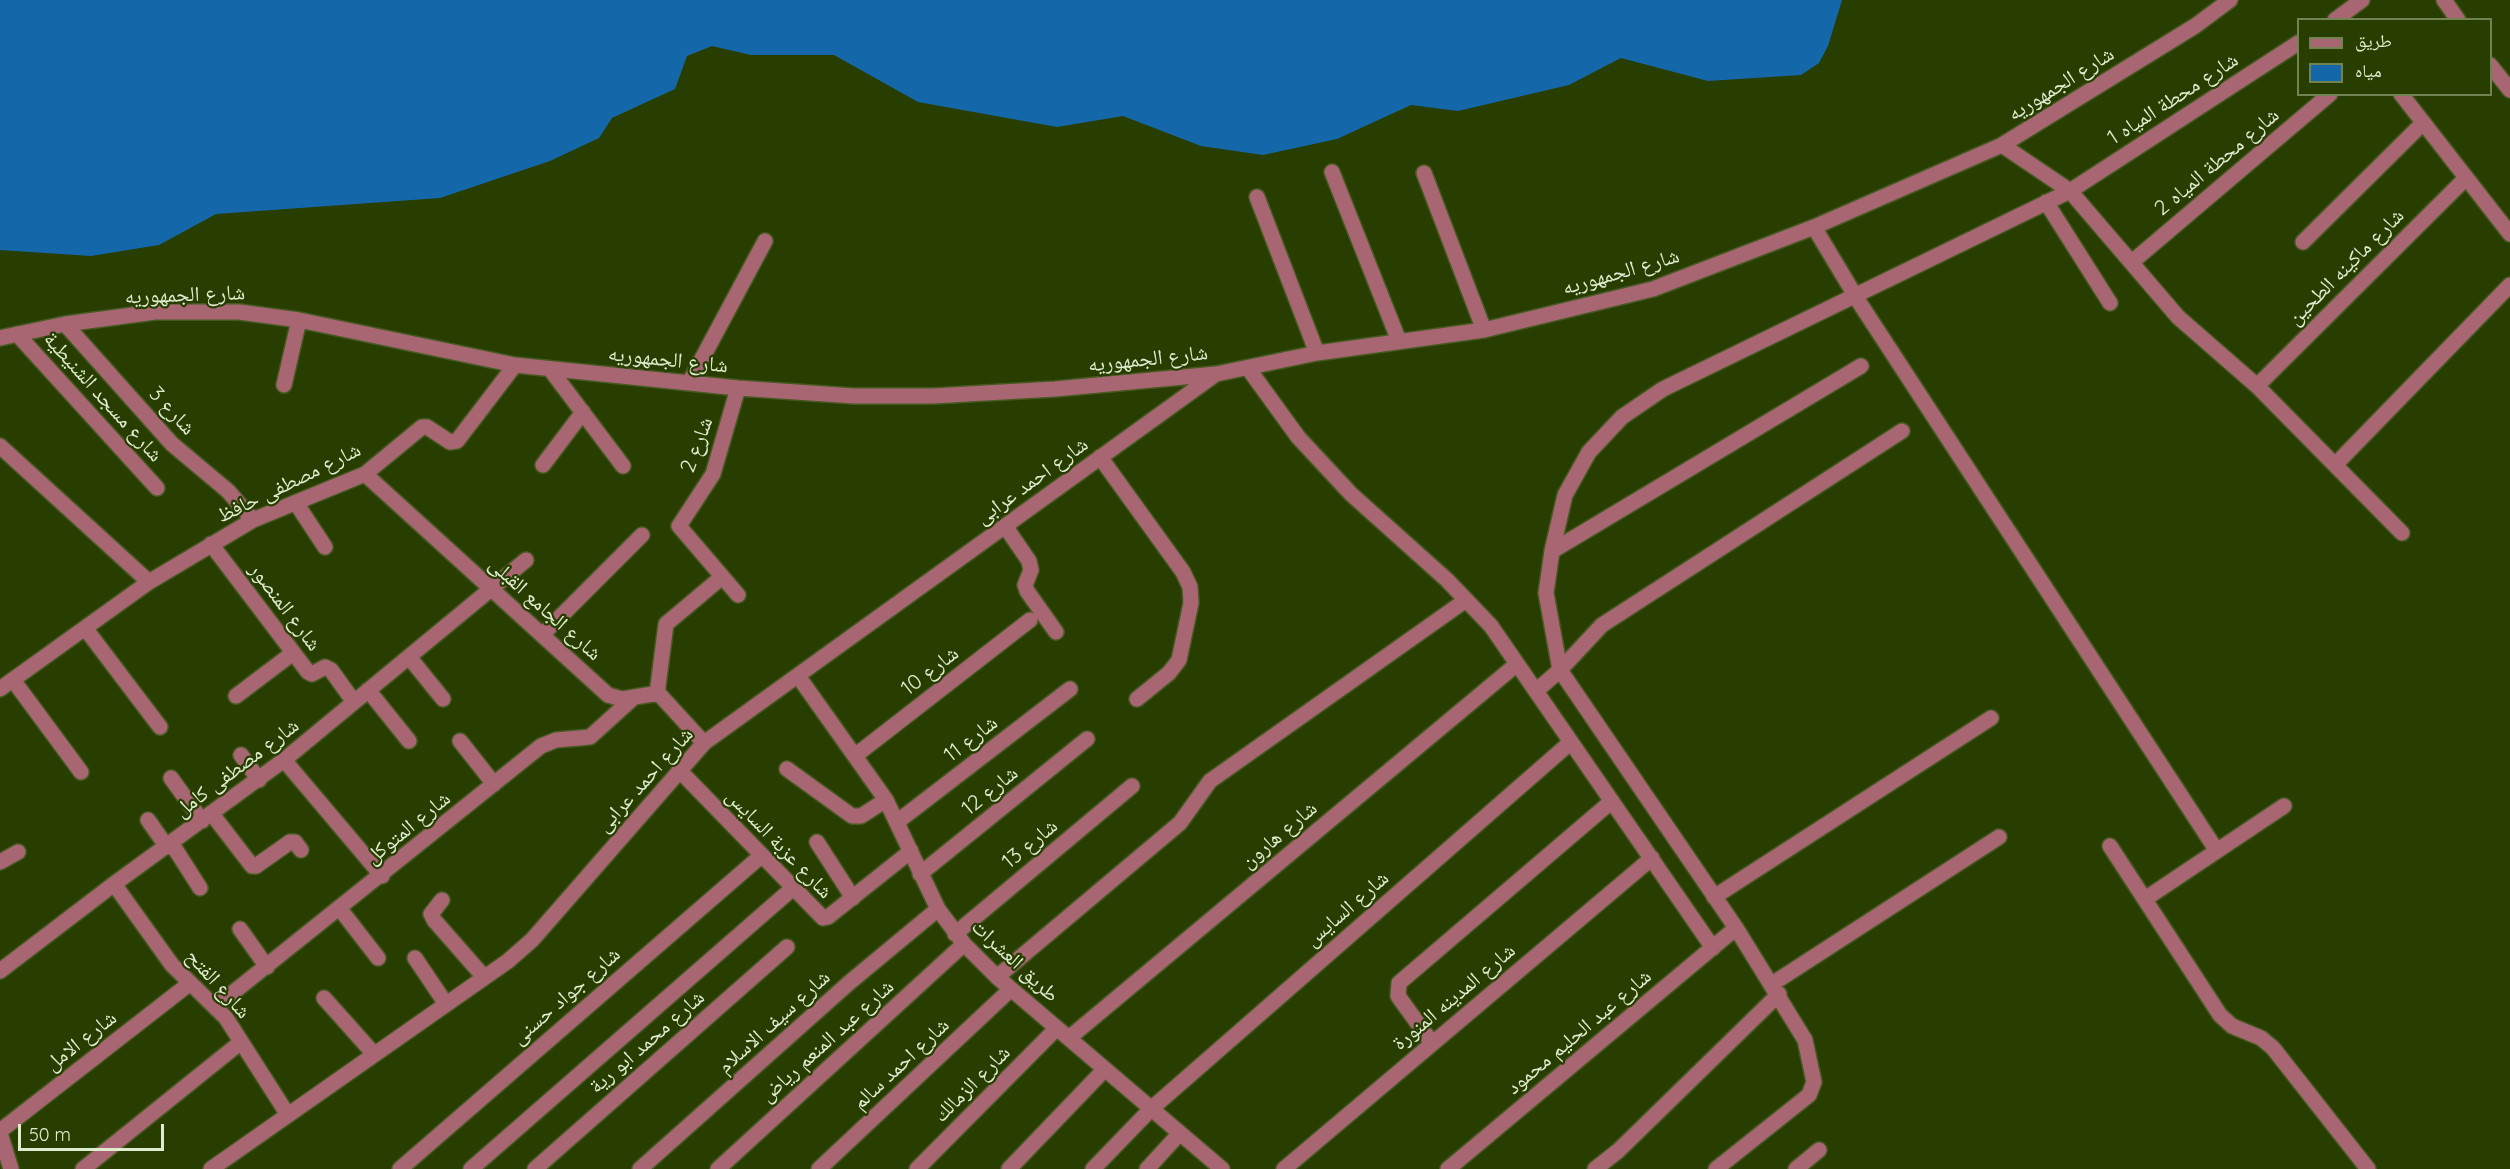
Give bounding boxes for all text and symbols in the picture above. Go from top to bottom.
legend [2297,18,2492,96]
text: طريق [2355,29,2392,52]
street label: شارع الجمهوريه [2003,41,2119,127]
street label: شارع محطة المياه 1 [2103,47,2243,151]
text: مياه [2355,59,2382,82]
street label: شارع محطة المياه 2 [2150,103,2284,221]
street label: شارع ماكينه الطحين [2282,203,2410,331]
street label: شارع الجمهوريه [1560,243,1682,301]
street label: شارع الجمهوريه [124,280,246,310]
street label: شارع مسجد الشنيطية [38,327,168,467]
street label: شارع الجمهوريه [1087,340,1209,378]
street label: شارع الجمهوريه [607,341,729,379]
street label: شارع 3 [143,382,201,440]
street label: شارع 2 [675,414,719,476]
street label: شارع احمد عرابى [971,432,1093,530]
street label: شارع مصطفى حافظ [213,437,365,529]
street label: شارع الجامع القبلى [483,552,607,666]
street label: شارع المنصور [244,558,326,656]
street label: شارع 10 [896,641,964,701]
street label: شارع 11 [939,710,1003,768]
street label: شارع مصطفى كامل [170,713,304,823]
street label: شارع احمد عرابى [591,722,699,838]
street label: شارع 12 [957,761,1023,821]
street label: شارع عزبة السايس [720,784,838,904]
street label: شارع المتوكل [360,786,456,870]
street label: شارع هارون [1236,796,1322,874]
street label: شارع 13 [997,814,1063,874]
street label: شارع السايس [1300,866,1394,952]
street label: طريق العشرات [966,914,1064,1008]
street label: شارع المدينه المنورة [1387,938,1521,1056]
street label: شارع جواد حسنى [506,942,626,1050]
street label: شارع الفتح [180,944,256,1024]
street label: شارع عبد الحليم محمود [1501,964,1657,1100]
street label: شارع سيف الاسلام [713,965,835,1079]
street label: شارع عبد المنعم رياض [755,974,899,1108]
street label: شارع محمد ابو رية [584,985,710,1099]
street label: شارع الامل [40,1005,122,1077]
street label: شارع احمد سالم [847,1013,955,1115]
street label: شارع الزمالك [928,1040,1016,1128]
scale bar [21,1112,166,1150]
text: 50 m [29,1123,71,1146]

